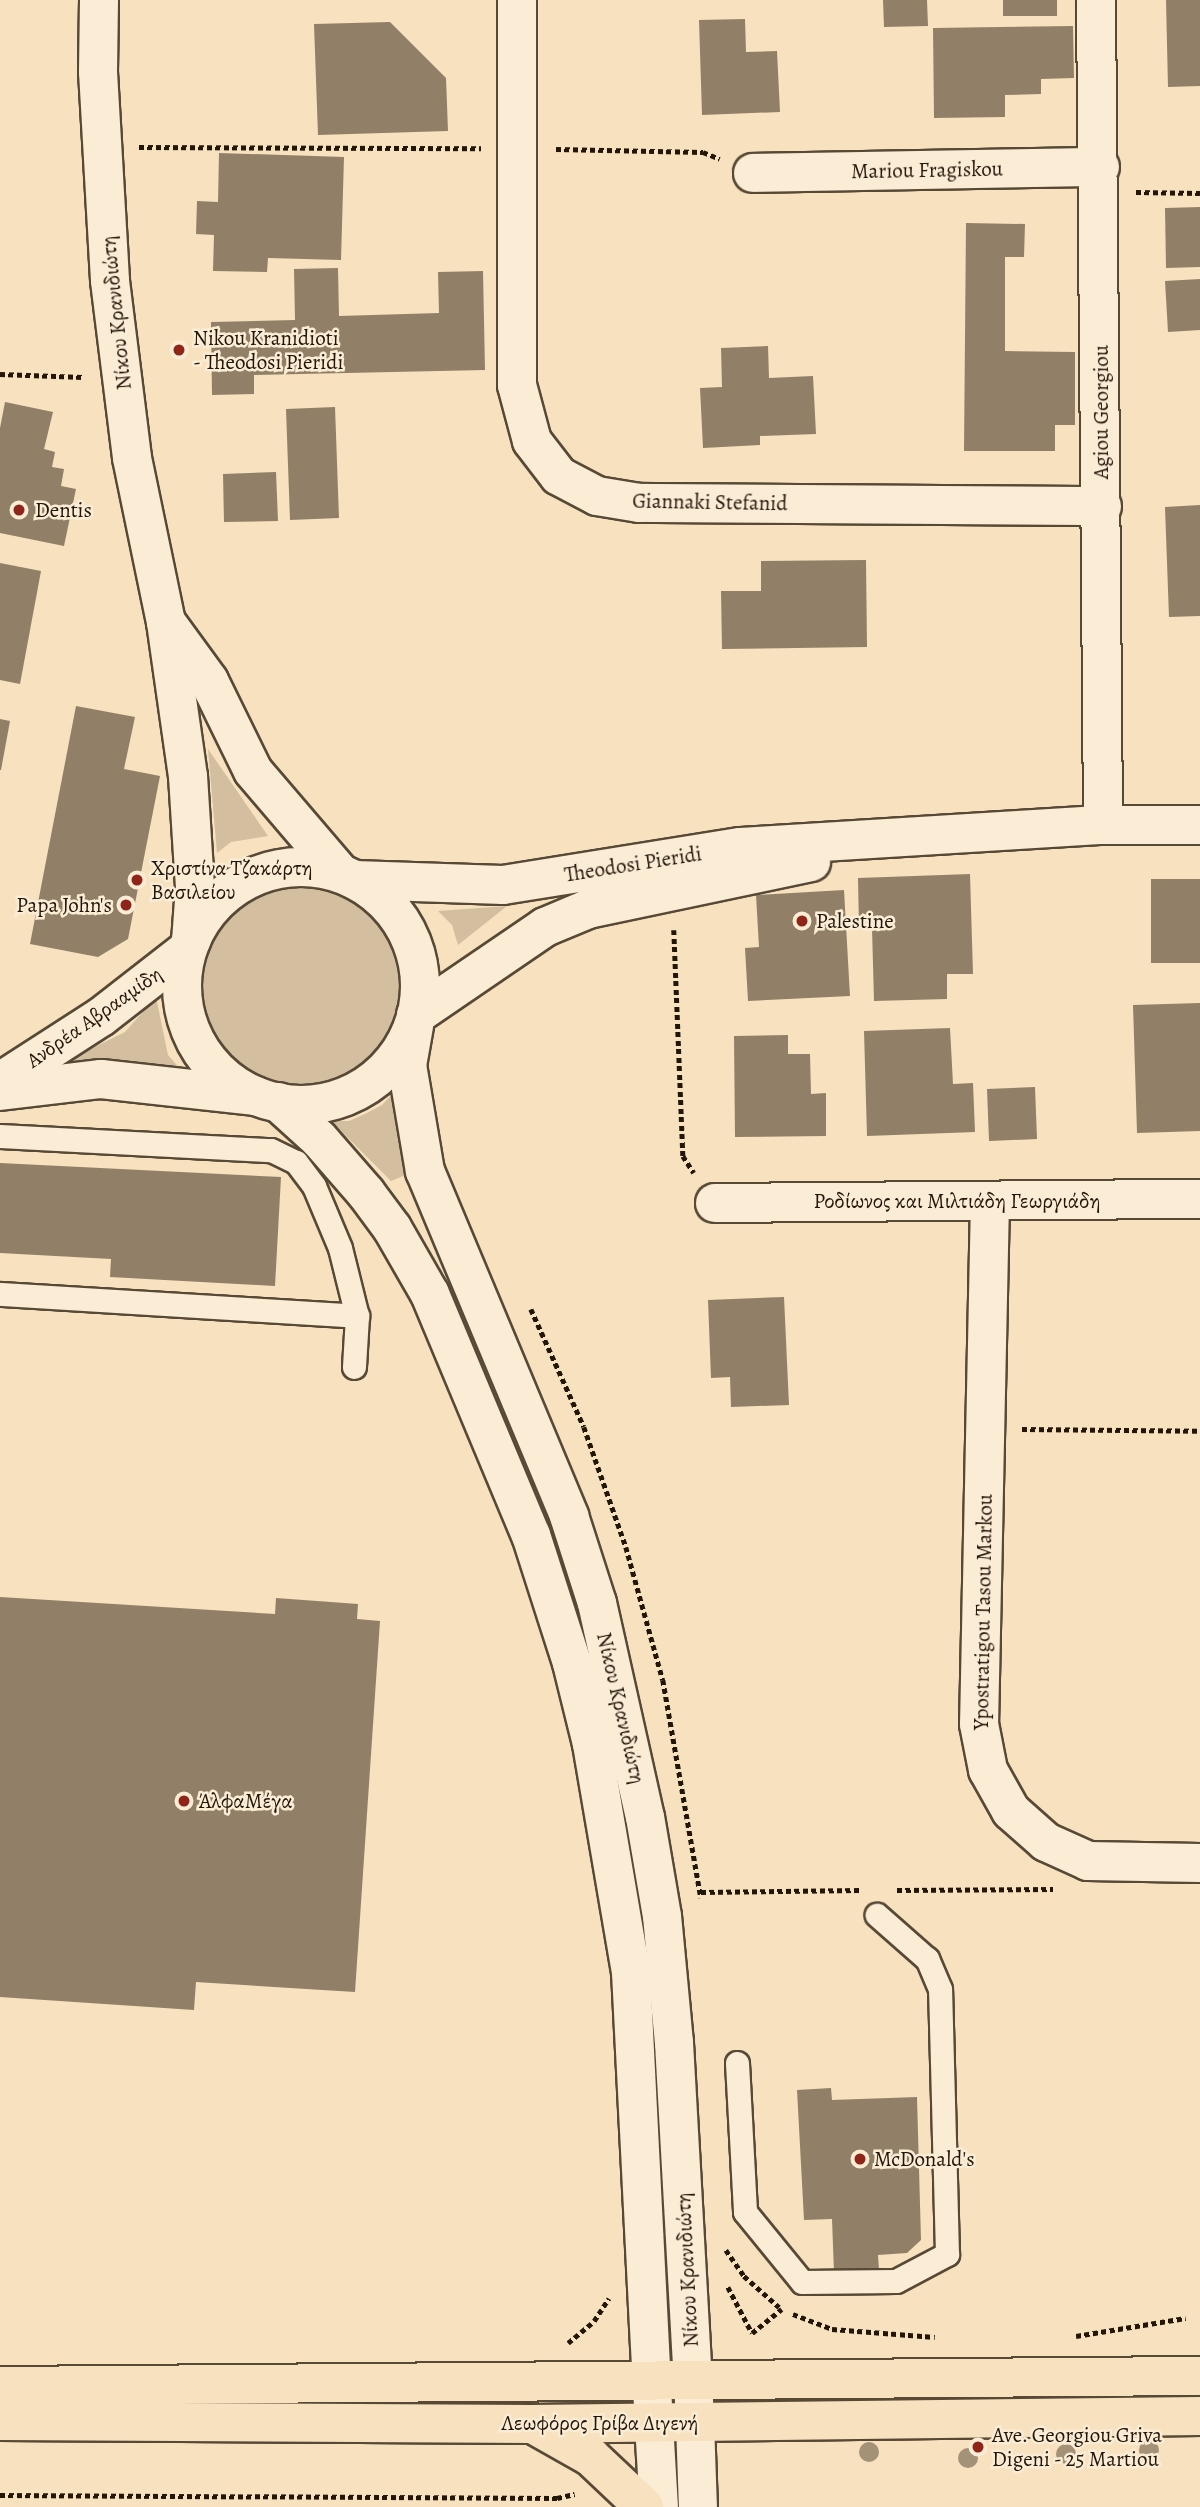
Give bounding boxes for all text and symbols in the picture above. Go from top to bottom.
street label: Mariou Fragiskou [851,156,1003,184]
street label: Νίκου Κρανιδιώτη [95,235,137,391]
place label: Nikou Kranidioti - Theodosi Pieridi [193,325,344,375]
marker: Nikou Kranidioti - Theodosi Pieridi [171,342,187,358]
street label: Agiou Georgiou [1088,345,1114,479]
street label: Giannaki Stefanid [632,488,788,516]
place label: Dentis [35,497,92,523]
marker: Dentis [9,500,29,520]
street label: Theodosi Pieridi [562,841,704,887]
place label: Χριστίνα Τζακάρτη Βασιλείου [151,855,312,905]
marker: Χριστίνα Τζακάρτη Βασιλείου [129,872,145,888]
place label: Papa John's [16,892,112,918]
marker: Papa John's [118,897,134,913]
place label: Palestine [816,908,894,934]
marker: Palestine [794,913,810,929]
street label: Ανδρέα Αβρααμίδη [21,961,167,1073]
street label: Ροδίωνος και Μιλτιάδη Γεωργιάδη [814,1188,1100,1214]
street label: Ypostratigou Tasou Markou [968,1494,998,1730]
street label: Νίκου Κρανιδιώτη [591,1630,651,1786]
place label: ΆλφαΜέγα [198,1788,293,1814]
marker: ΆλφαΜέγα [176,1793,192,1809]
place label: McDonald's [874,2146,975,2172]
marker: McDonald's [852,2151,868,2167]
street label: Νίκου Κρανιδιώτη [670,2192,704,2348]
street label: Λεωφόρος Γρίβα Διγενή [502,2410,698,2436]
place label: Ave. Georgiou Griva Digeni - 25 Martiou [992,2422,1162,2472]
marker: Ave. Georgiou Griva Digeni - 25 Martiou [970,2439,986,2455]

